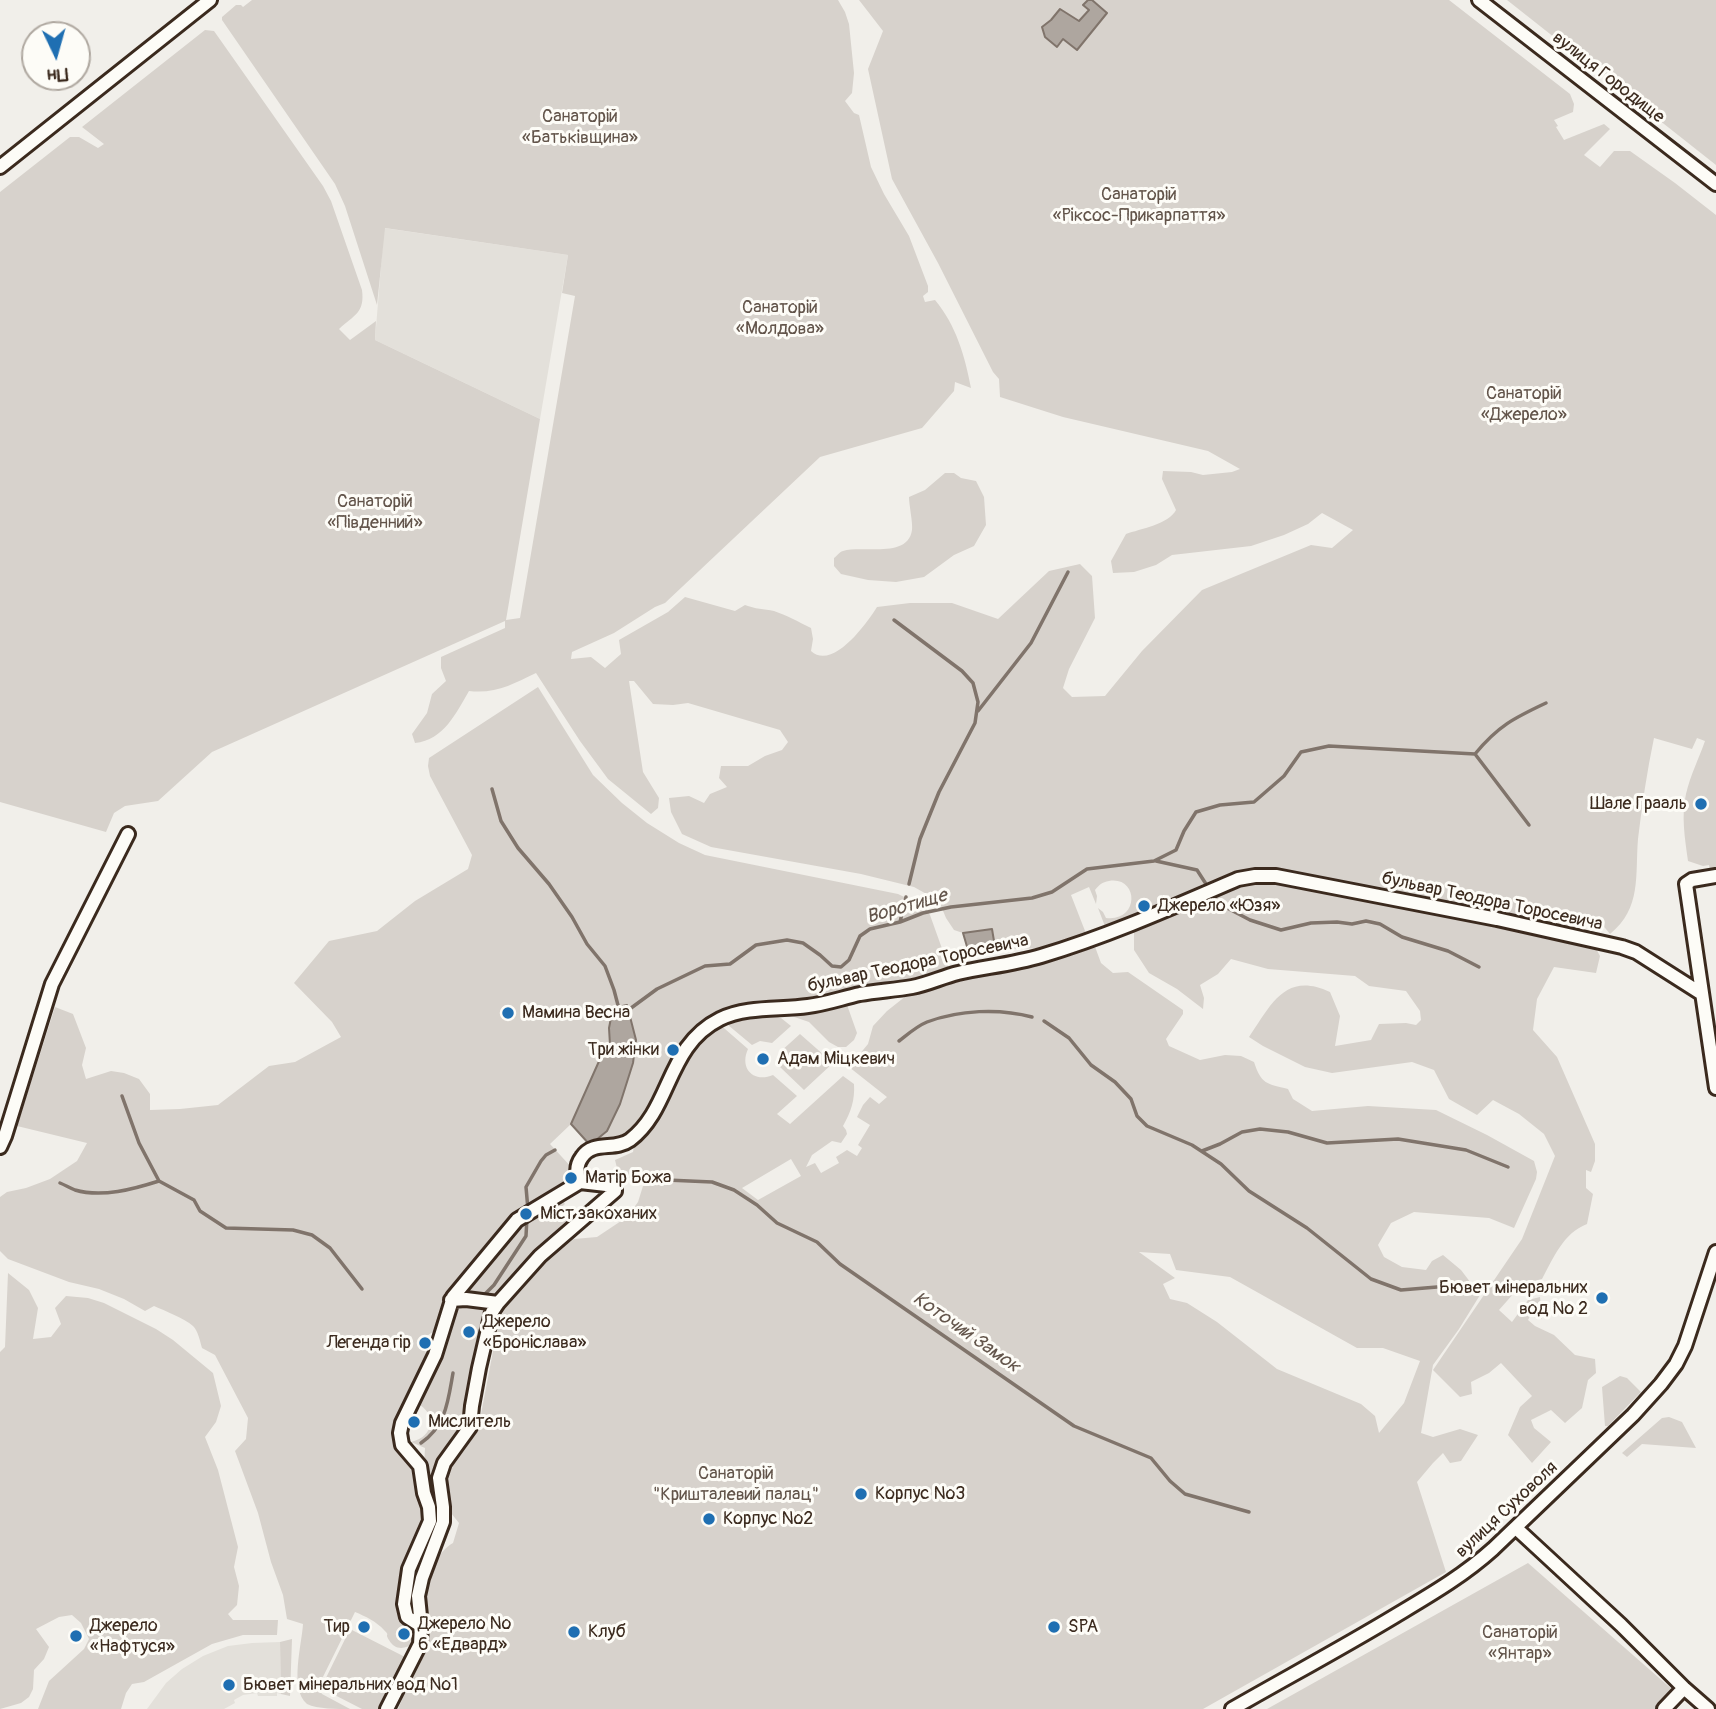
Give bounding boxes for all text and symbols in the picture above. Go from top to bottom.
north arrow [21,21,91,91]
street label: вулиця Городище [1548,28,1668,128]
text: Пн [46,62,69,88]
park label: Санаторій «Батьківщина» [522,106,638,148]
park label: Санаторій «Ріксос-Прикарпаття» [1053,184,1225,227]
park label: Санаторій «Молдова» [736,297,824,340]
park label: Санаторій «Джерело» [1481,383,1567,426]
park label: Санаторій «Південний» [327,491,423,534]
place label: Шале Грааль [1590,793,1687,815]
marker: Шале Грааль [1693,796,1709,812]
street label: бульвар Теодора Торосевича [1380,868,1604,936]
water label: Воротище [864,885,950,929]
place label: Джерело «Юзя» [1158,895,1280,917]
marker: Джерело «Юзя» [1136,898,1152,914]
street label: бульвар Теодора Торосевича [806,930,1030,998]
place label: Мамина Весна [522,1002,630,1024]
marker: Мамина Весна [500,1005,516,1021]
place label: Три жінки [588,1039,659,1061]
marker: Три жінки [665,1042,681,1058]
place label: Адам Міцкевич [777,1048,895,1070]
marker: Адам Міцкевич [755,1051,771,1067]
place label: Матір Божа [585,1167,671,1189]
marker: Матір Божа [563,1170,579,1186]
place label: Міст закоханих [540,1203,657,1225]
marker: Міст закоханих [518,1206,534,1222]
place label: Бювет мінеральних вод № 2 [1439,1277,1588,1320]
water label: Коточий Замок [908,1288,1024,1378]
marker: Бювет мінеральних вод № 2 [1594,1290,1610,1306]
place label: Джерело «Броніслава» [483,1311,586,1354]
marker: Джерело «Броніслава» [461,1324,477,1340]
place label: Легенда гір [326,1332,411,1354]
marker: Легенда гір [417,1335,433,1351]
place label: Мислитель [428,1411,511,1433]
marker: Мислитель [406,1414,422,1430]
street label: вулиця Суховоля [1452,1457,1562,1563]
park label: Санаторій "Кришталевий палац" [653,1463,819,1506]
place label: Корпус №3 [875,1483,965,1505]
marker: Корпус №3 [853,1486,869,1502]
place label: Корпус №2 [723,1508,813,1530]
marker: Корпус №2 [701,1511,717,1527]
place label: Джерело № 6 «Едвард» [418,1613,511,1656]
place label: Джерело «Нафтуся» [90,1615,175,1658]
place label: Тир [324,1616,350,1638]
place label: SPA [1068,1616,1098,1638]
marker: Тир [356,1619,372,1635]
marker: SPA [1046,1619,1062,1635]
place label: Клуб [588,1621,626,1643]
park label: Санаторій «Янтар» [1482,1622,1558,1664]
marker: Клуб [566,1624,582,1640]
marker: Джерело № 6 «Едвард» [396,1626,412,1642]
marker: Джерело «Нафтуся» [68,1628,84,1644]
place label: Бювет мінеральних вод №1 [243,1674,458,1696]
marker: Бювет мінеральних вод №1 [221,1677,237,1693]

